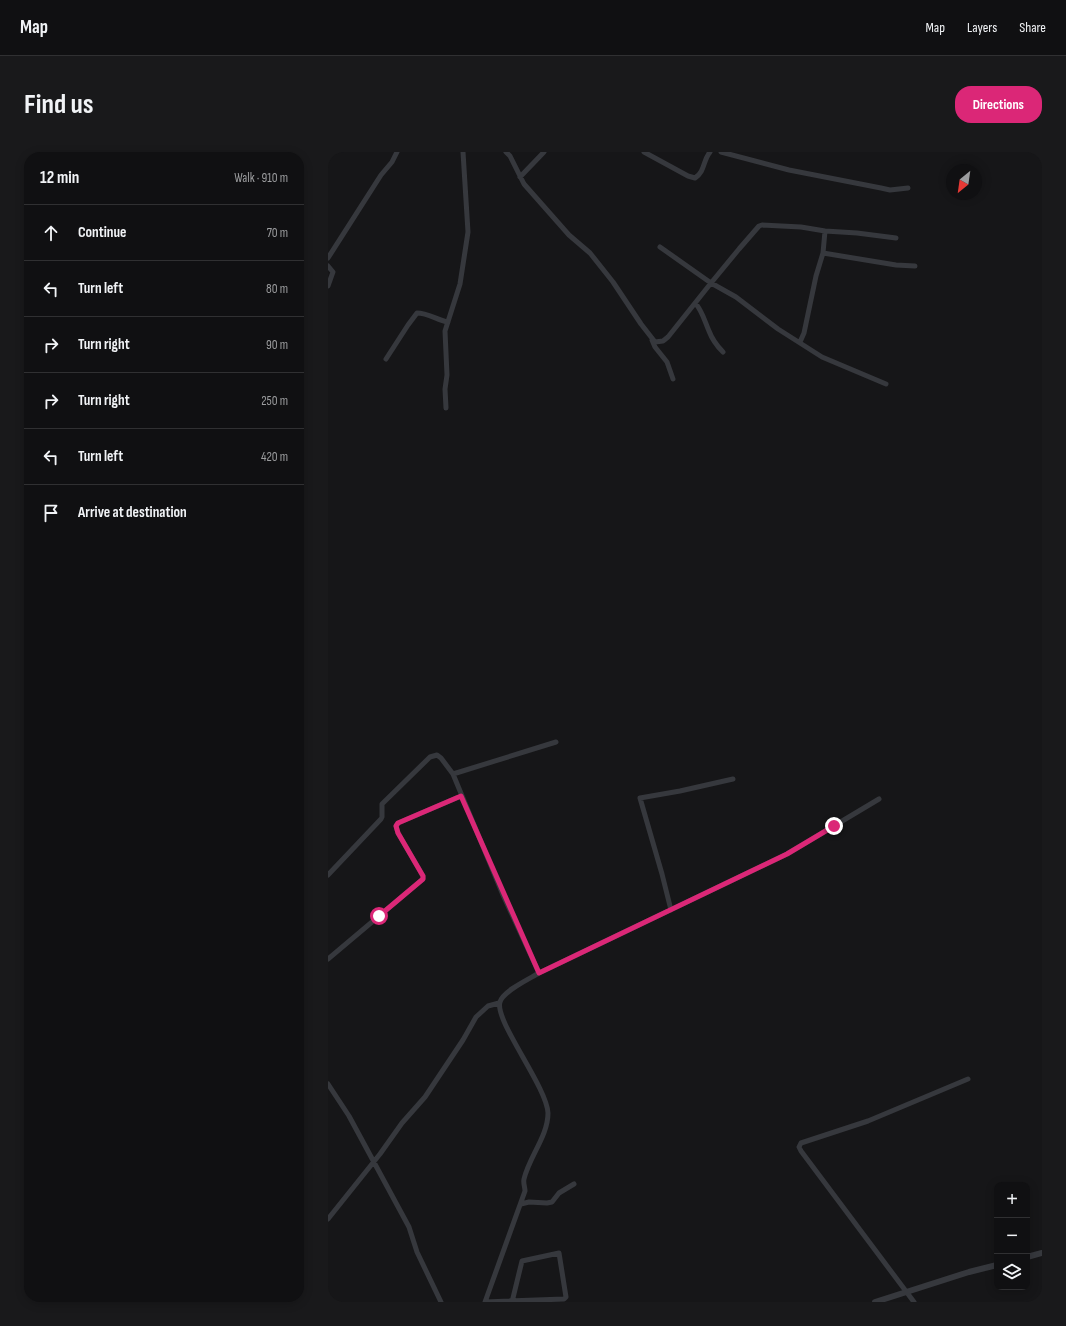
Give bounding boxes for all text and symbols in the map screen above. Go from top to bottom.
text: Map [20,16,48,39]
text: Map [925,19,945,36]
text: Layers [967,19,997,36]
text: Share [1019,19,1046,36]
button: Directions [955,86,1042,123]
text: Find us [24,88,93,121]
north arrow [946,164,982,200]
text: 12 min [40,168,79,188]
text: Walk · 910 m [234,170,288,186]
icon: ahead [40,222,62,244]
text: Continue [78,223,127,242]
text: 70 m [267,225,288,241]
icon: left [40,278,62,300]
text: Turn left [78,279,123,298]
text: 80 m [266,281,288,297]
icon: right [40,334,62,356]
text: Turn right [78,335,130,354]
text: 90 m [266,337,288,353]
icon: right [40,390,62,412]
text: Turn right [78,391,130,410]
text: 250 m [261,393,288,409]
icon: left [40,446,62,468]
text: Turn left [78,447,123,466]
text: 420 m [261,449,288,465]
icon: arrive [40,502,62,524]
text: Arrive at destination [78,503,187,522]
route end [825,817,843,835]
route start [370,907,388,925]
map controls [994,1182,1030,1290]
button: + [994,1182,1030,1218]
button: − [994,1218,1030,1254]
button: layers [994,1254,1030,1290]

